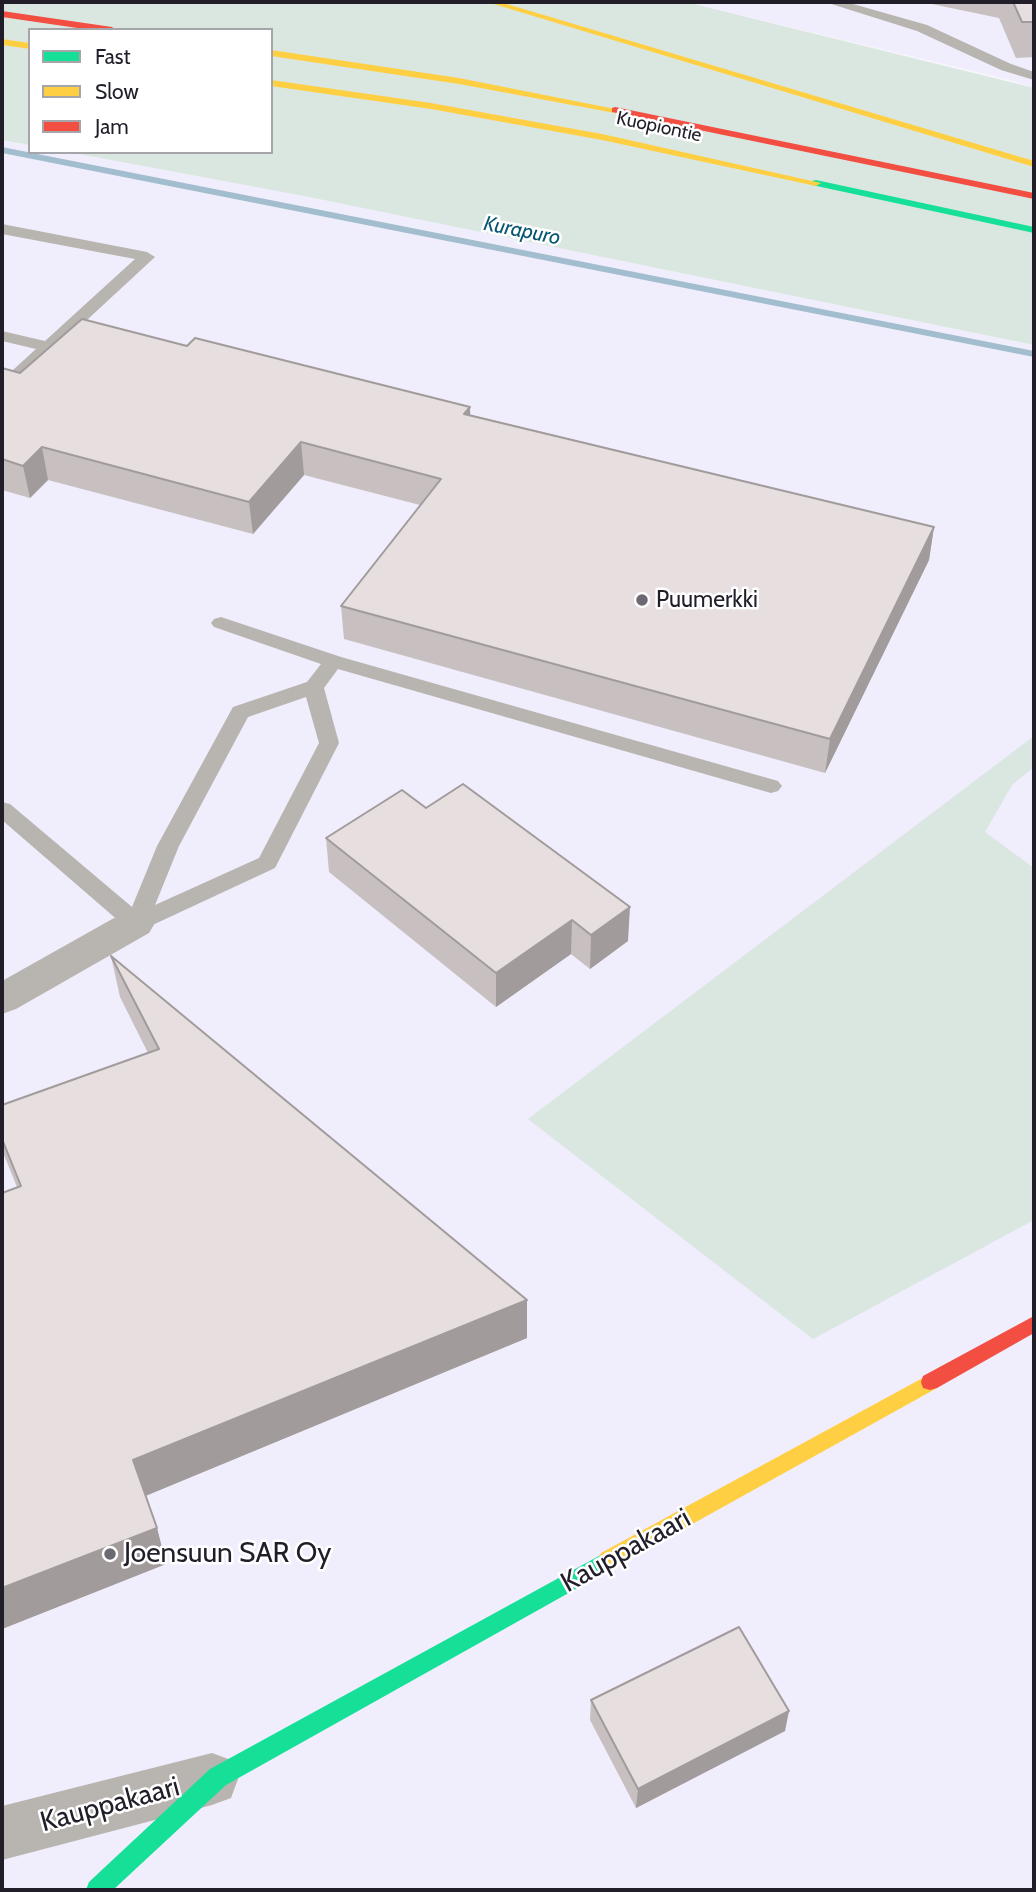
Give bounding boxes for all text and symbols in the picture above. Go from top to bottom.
legend [28,28,273,154]
text: Fast [95,44,131,69]
text: Slow [95,79,139,104]
street label: Kuopiontie [614,107,704,147]
text: Jam [95,114,129,139]
water label: Kurapuro [482,211,562,251]
place label: Puumerkki [656,586,758,614]
marker: Puumerkki [634,592,650,608]
street label: Kauppakaari [555,1502,697,1600]
place label: Joensuun SAR Oy [124,1537,332,1571]
marker: Joensuun SAR Oy [102,1546,118,1562]
street label: Kauppakaari [37,1770,183,1840]

